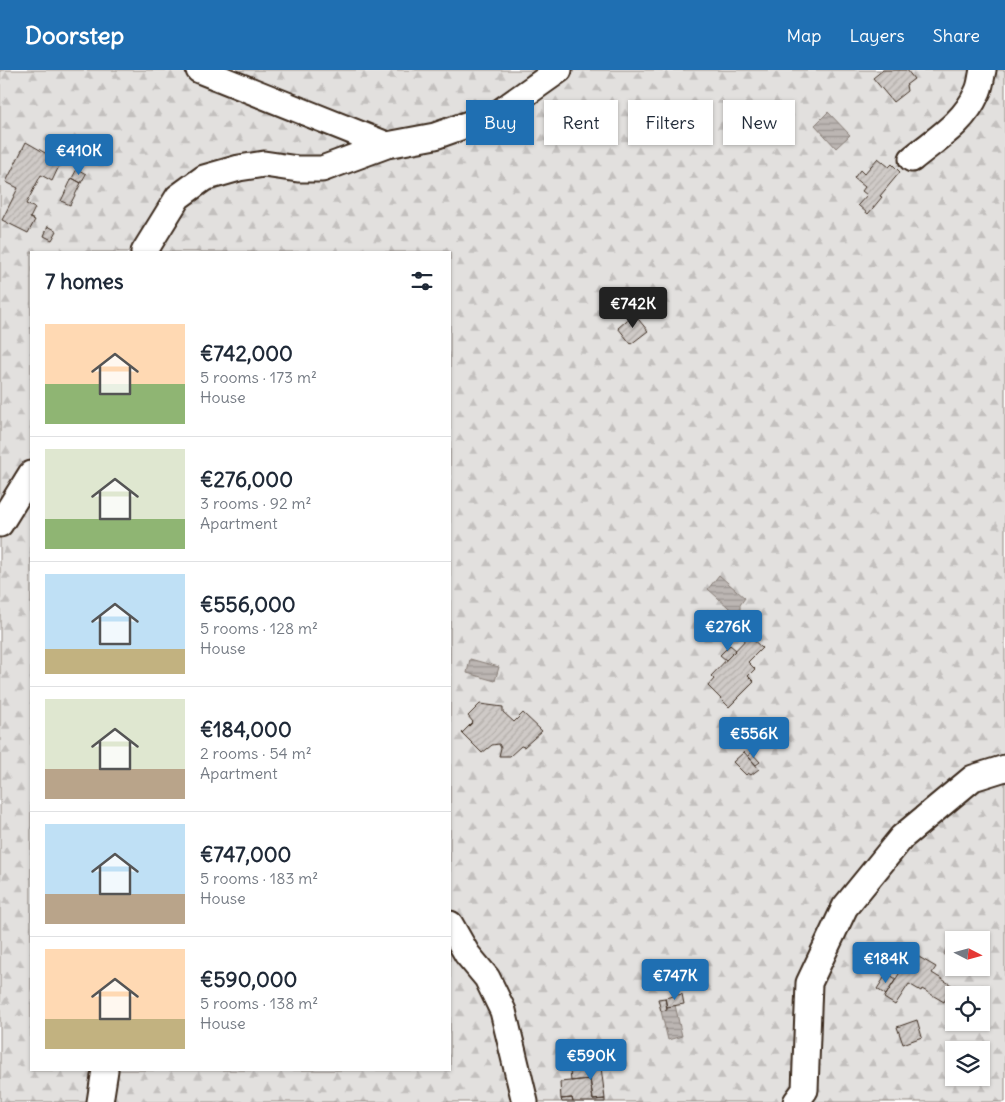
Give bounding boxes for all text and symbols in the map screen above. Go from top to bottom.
text: Doorstep [25,20,124,50]
text: Map [786,24,821,47]
text: Layers [849,24,905,47]
text: Share [933,24,980,47]
chip: Buy [466,100,534,145]
chip: Rent [544,100,618,145]
chip: Filters [628,100,713,145]
chip: New [723,100,795,145]
pin: €410K [44,134,114,176]
text: €410K [56,140,102,160]
icon: filters [408,267,436,295]
text: 7 homes [45,268,124,295]
pin: €742K [598,286,668,329]
text: €742K [610,293,656,313]
text: €742,000 [200,340,293,367]
icon: home [85,344,145,404]
text: 5 rooms · 173 m² [200,367,317,387]
text: House [200,387,246,407]
text: €276,000 [200,466,293,493]
icon: home [85,469,145,529]
text: 3 rooms · 92 m² [200,493,312,513]
text: Apartment [200,513,278,533]
text: €556,000 [200,591,296,618]
icon: home [85,594,145,654]
pin: €276K [693,610,763,652]
text: €276K [705,616,751,636]
text: 5 rooms · 128 m² [200,618,318,638]
text: House [200,638,246,658]
text: €184,000 [200,716,292,743]
pin: €556K [719,716,789,759]
icon: home [85,719,145,779]
text: €556K [730,723,778,743]
text: 2 rooms · 54 m² [200,743,312,763]
text: Apartment [200,763,278,783]
text: €747,000 [200,841,291,868]
icon: home [85,844,145,904]
text: 5 rooms · 183 m² [200,868,318,888]
text: House [200,888,246,908]
north arrow [945,931,990,976]
map controls [945,931,990,1086]
pin: €184K [851,942,921,984]
text: €184K [864,948,908,968]
pin: €747K [640,958,710,1001]
text: €747K [653,965,697,985]
text: €590,000 [200,966,297,993]
icon: home [85,969,145,1029]
button: locate [945,986,990,1031]
text: 5 rooms · 138 m² [200,993,318,1013]
text: House [200,1013,246,1033]
pin: €590K [556,1038,626,1081]
button: layers [945,1041,990,1086]
text: €590K [566,1045,616,1065]

